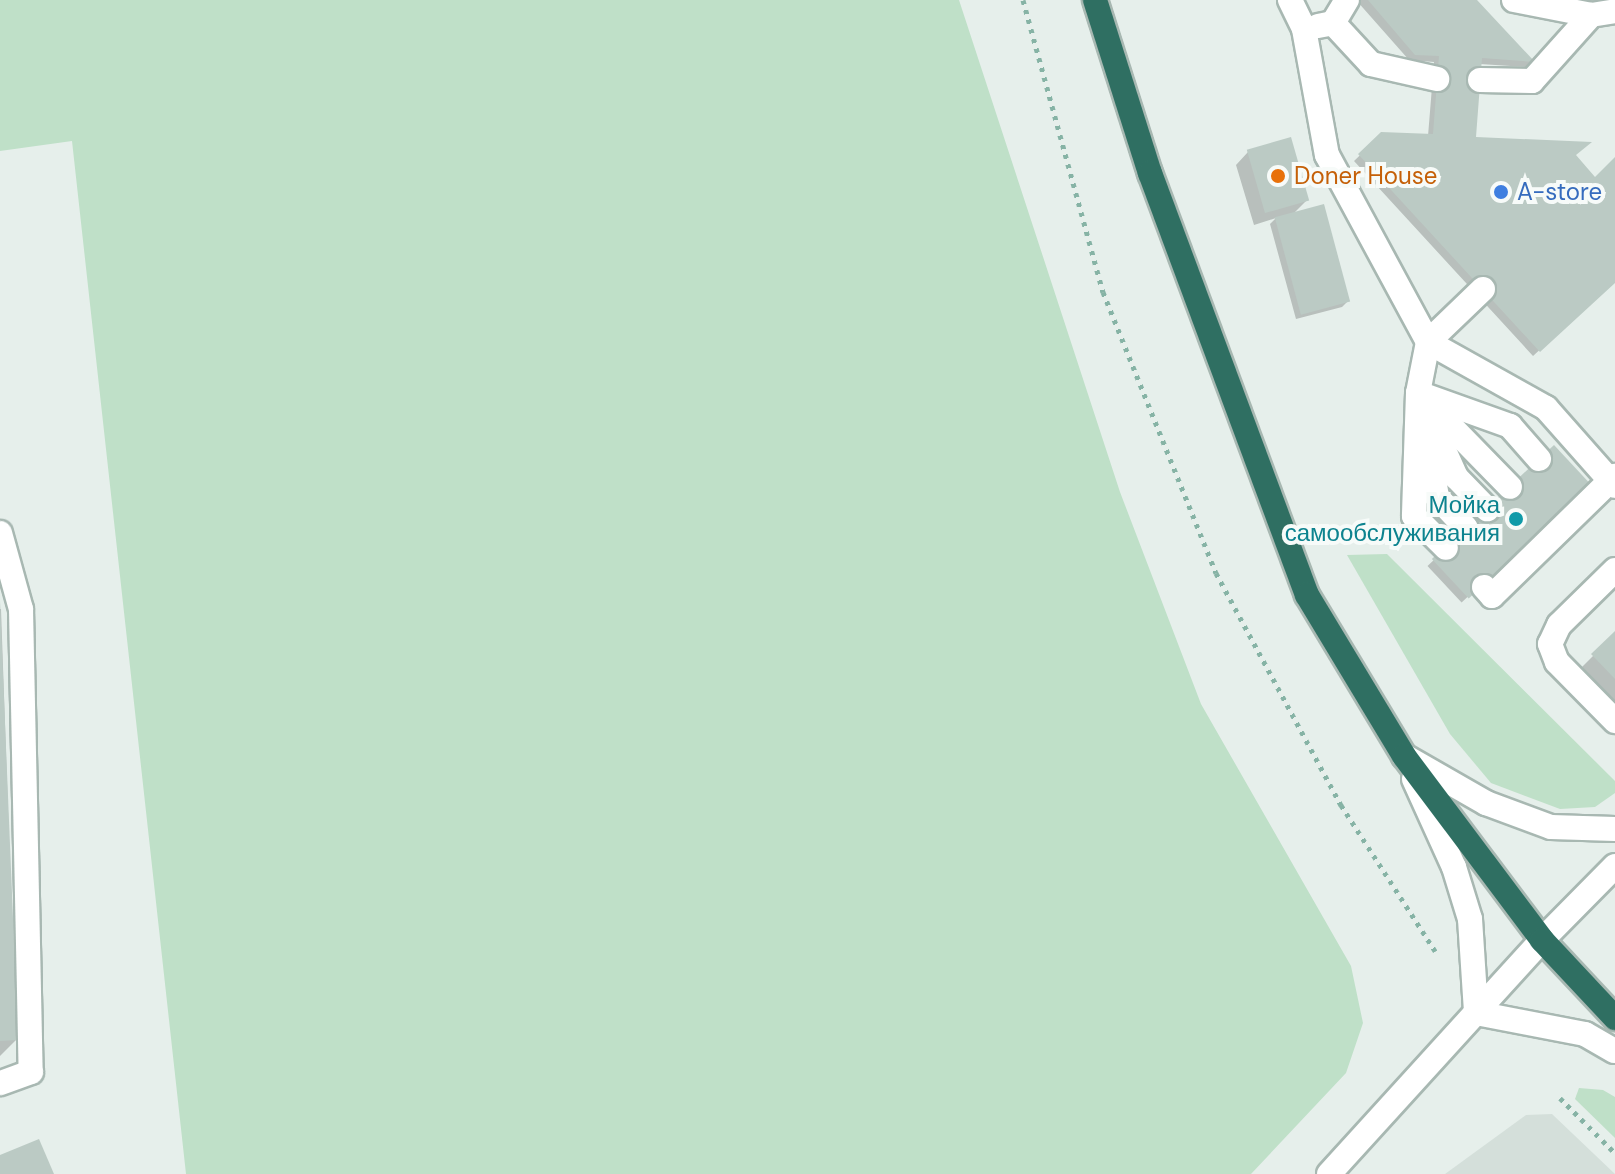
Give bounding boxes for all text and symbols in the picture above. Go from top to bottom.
place label: Doner House [1294,162,1437,190]
marker: Doner House [1269,167,1287,185]
place label: A-store [1517,178,1602,206]
marker: A-store [1492,183,1510,201]
place label: Мойка самообслуживания [1285,491,1500,547]
marker: Мойка самообслуживания [1507,510,1525,528]

